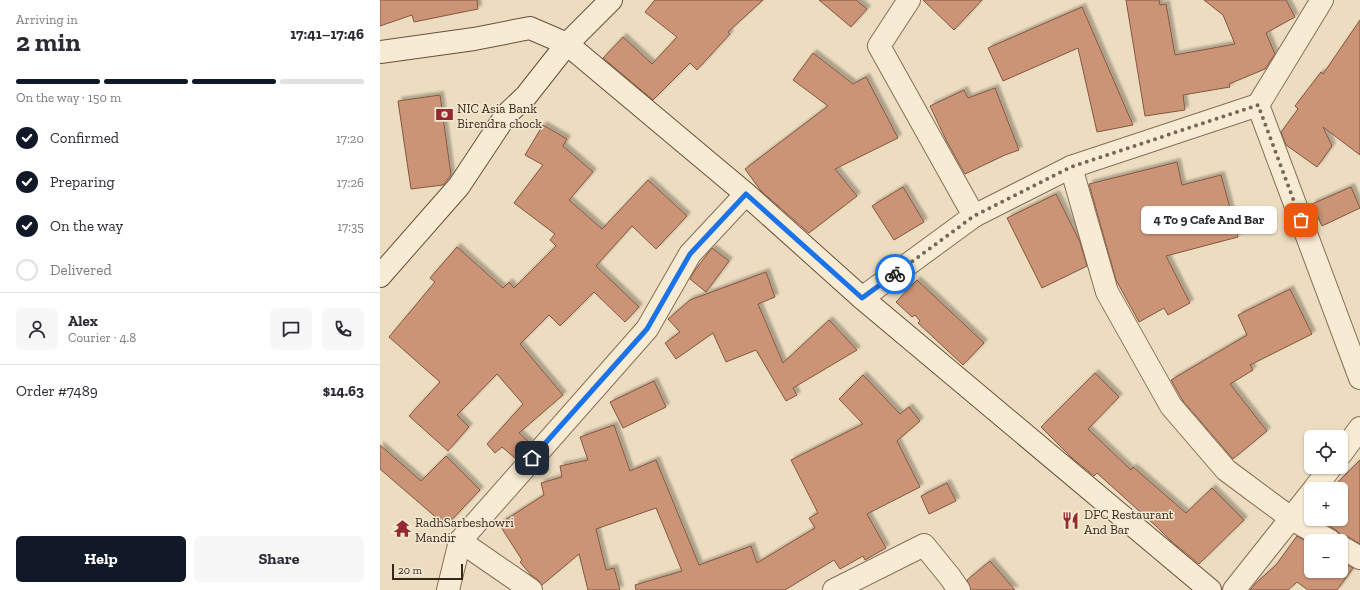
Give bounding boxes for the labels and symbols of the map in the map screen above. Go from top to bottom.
place label: NIC Asia Bank Birendra chock [457,101,542,131]
bank icon: NIC Asia Bank Birendra chock [434,105,454,125]
pin [1284,203,1318,237]
callout: 4 To 9 Cafe And Bar [1141,206,1277,234]
courier [875,254,915,294]
pin [515,441,549,475]
place label: DFC Restaurant And Bar [1084,507,1174,537]
restaurant icon: DFC Restaurant And Bar [1061,511,1081,531]
place label: RadhSarbeshowri Mandir [415,515,514,545]
temple icon: RadhSarbeshowri Mandir [392,519,412,539]
scale bar [392,562,463,581]

